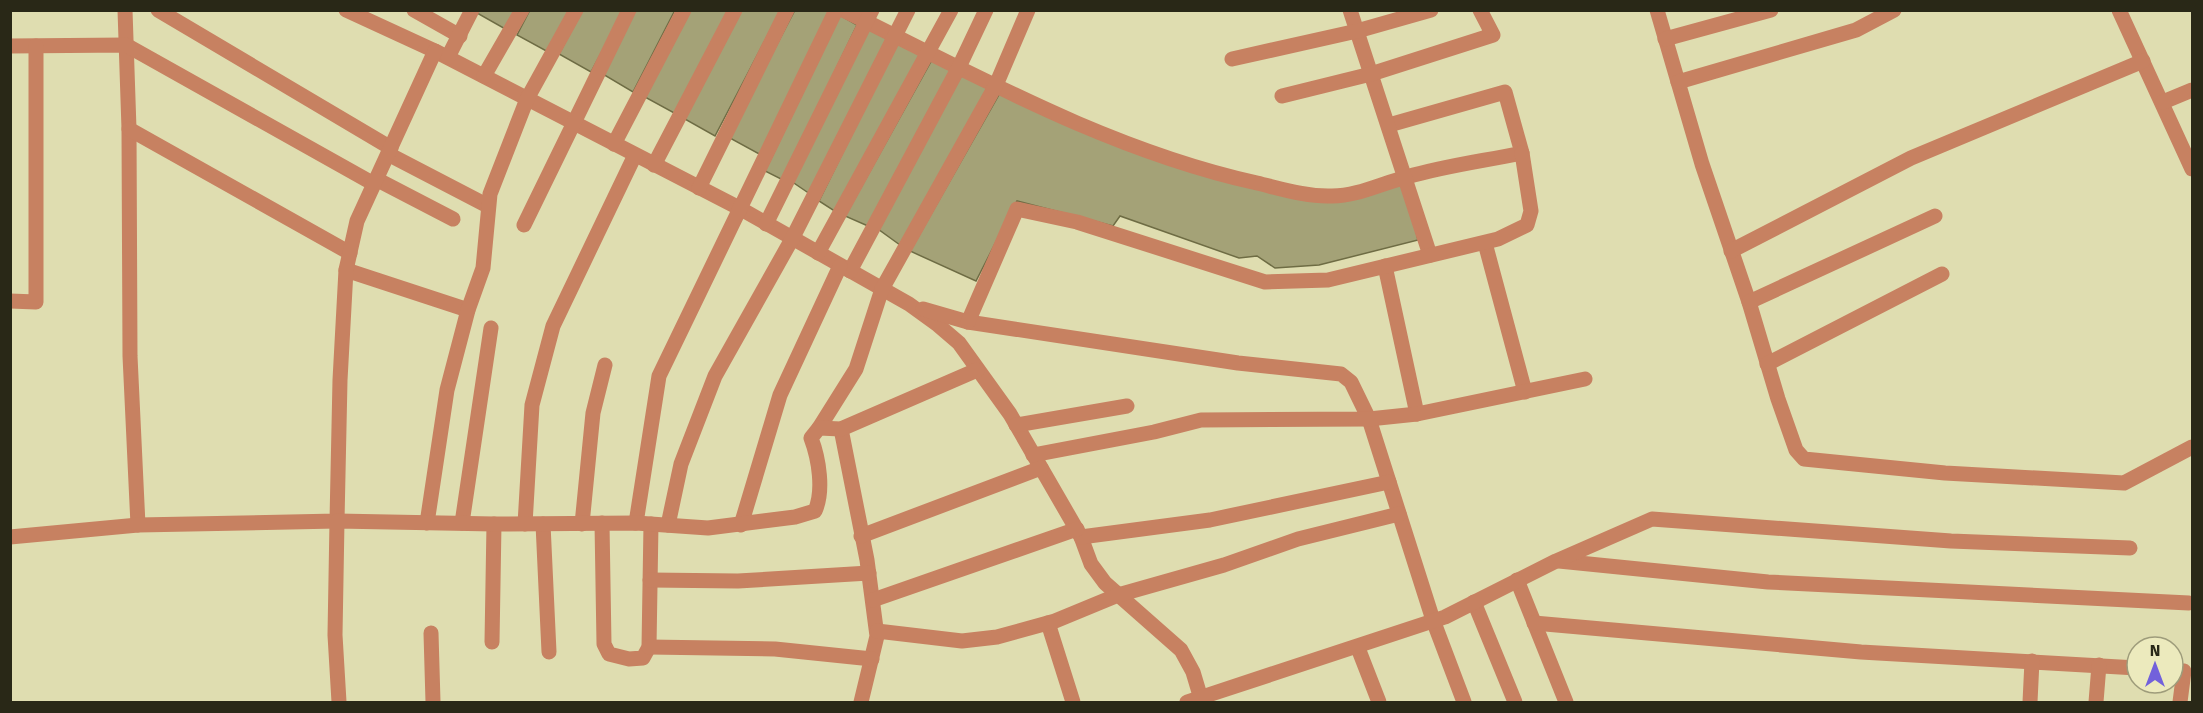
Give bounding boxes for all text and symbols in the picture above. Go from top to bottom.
north arrow [2125,635,2185,695]
text: N [2150,641,2160,660]

